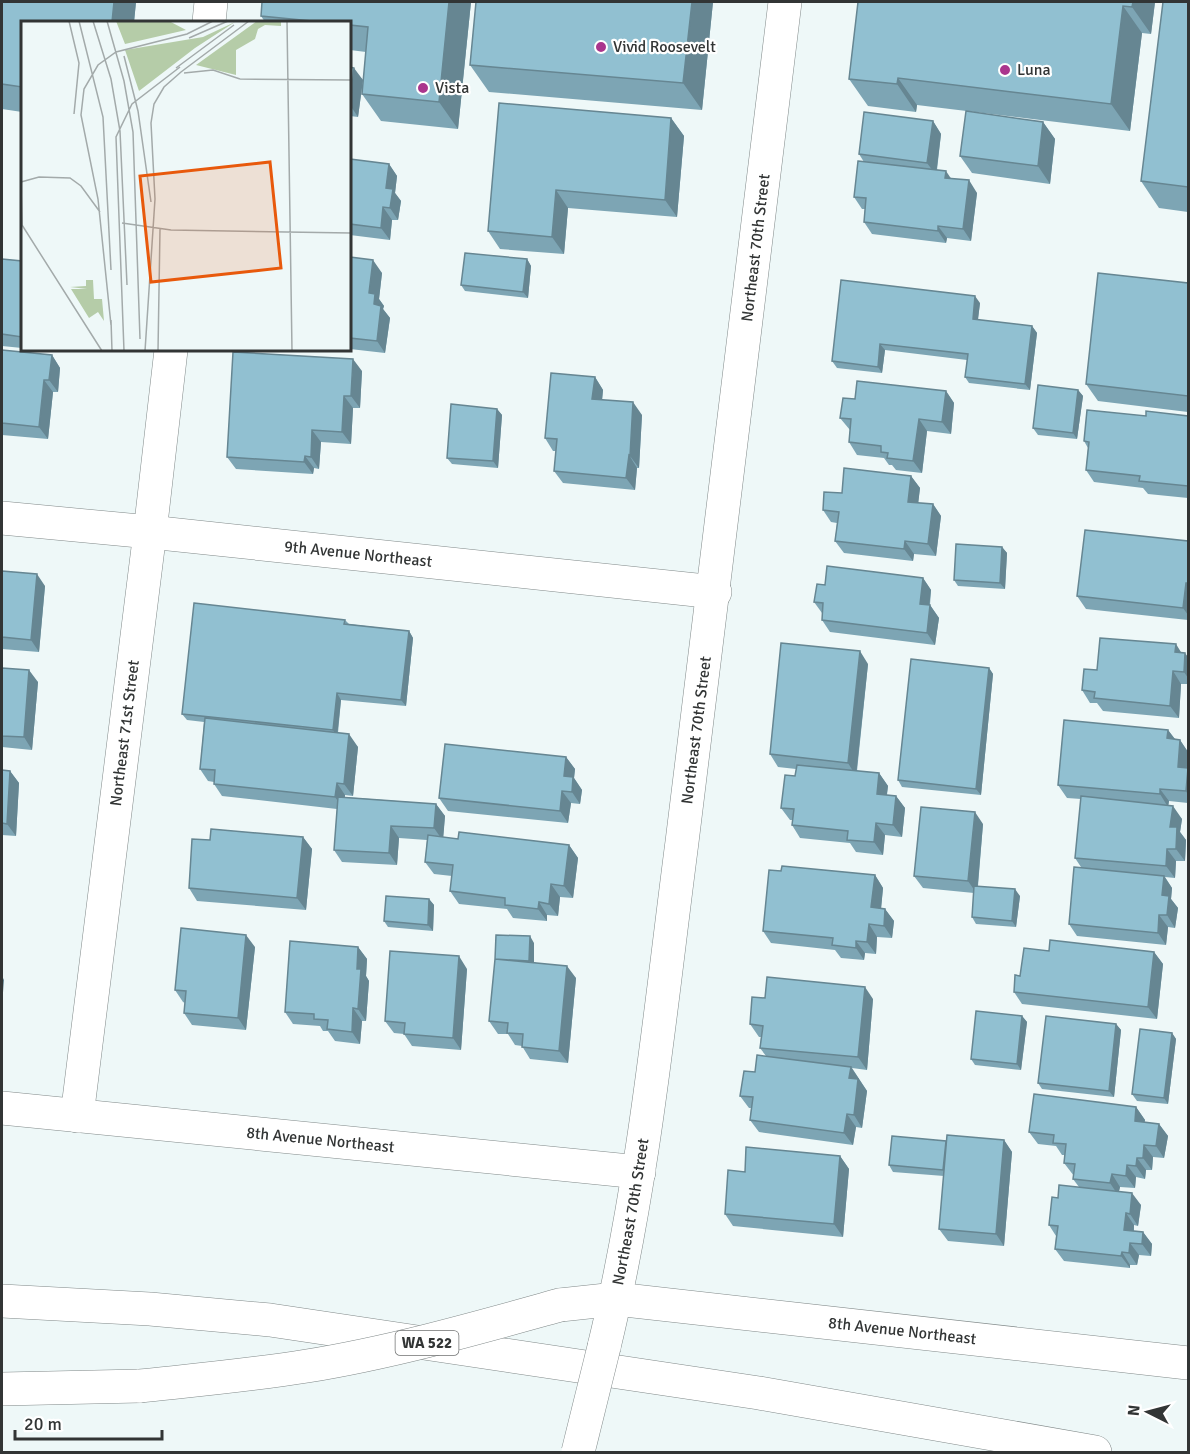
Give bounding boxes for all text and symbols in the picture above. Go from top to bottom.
inset map [21,21,351,351]
place label: Vivid Roosevelt [613,37,716,57]
marker: Vivid Roosevelt [594,40,608,54]
place label: Luna [1017,60,1051,80]
marker: Luna [998,63,1012,77]
place label: Vista [435,78,469,98]
marker: Vista [416,81,430,95]
street label: Northeast 70th Street [737,172,775,323]
street label: 9th Avenue Northeast [283,536,434,572]
street label: Northeast 70th Street [677,655,716,805]
street label: Northeast 71st Street [106,658,144,807]
street label: 8th Avenue Northeast [245,1123,396,1157]
street label: Northeast 70th Street [608,1136,654,1287]
street label: 8th Avenue Northeast [827,1313,978,1349]
road number: WA 522 [396,1331,458,1355]
north arrow [1118,1382,1178,1442]
scale bar [15,1403,162,1441]
text: N [1124,1404,1145,1417]
text: 20 m [24,1413,62,1435]

